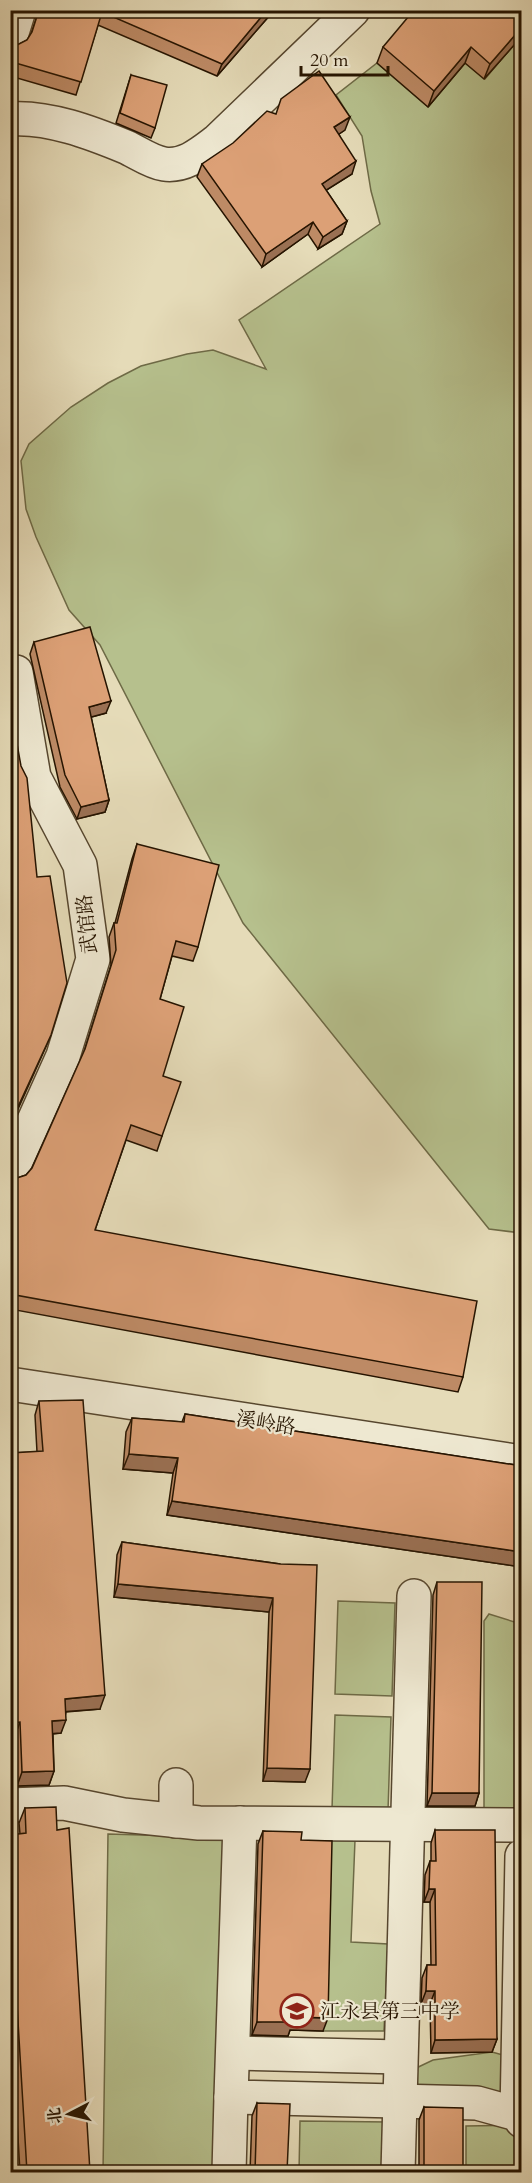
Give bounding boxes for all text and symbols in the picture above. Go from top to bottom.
scale bar [301,39,388,77]
text: 20 m [310,48,349,73]
street label: 武馆路 [70,893,104,955]
street label: 溪岭路 [234,1405,298,1441]
school or university icon: 江永县第三中学 [279,1993,315,2029]
place label: 江永县第三中学 [320,1998,460,2025]
north arrow [39,2084,99,2144]
text: 北 [43,2106,67,2125]

